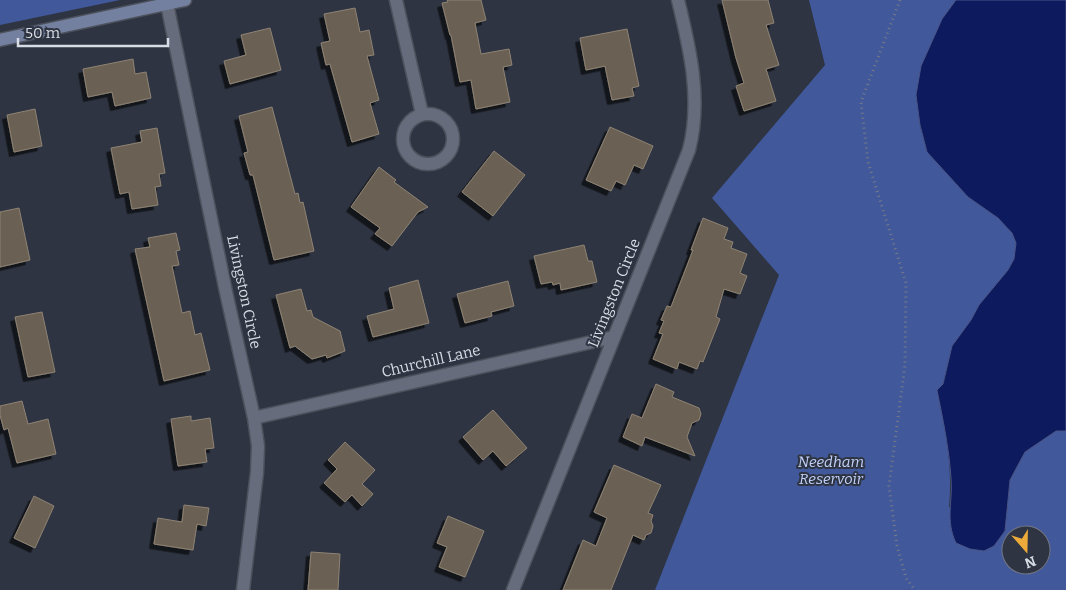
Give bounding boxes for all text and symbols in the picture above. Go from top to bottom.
scale bar [18,15,168,47]
text: 50 m [25,24,61,42]
street label: Livingston Circle [223,234,265,350]
street label: Livingston Circle [584,236,644,350]
street label: Churchill Lane [380,341,482,381]
park label: Needham Reservoir [798,453,864,488]
north arrow [1001,525,1051,575]
text: N [1022,552,1038,572]

